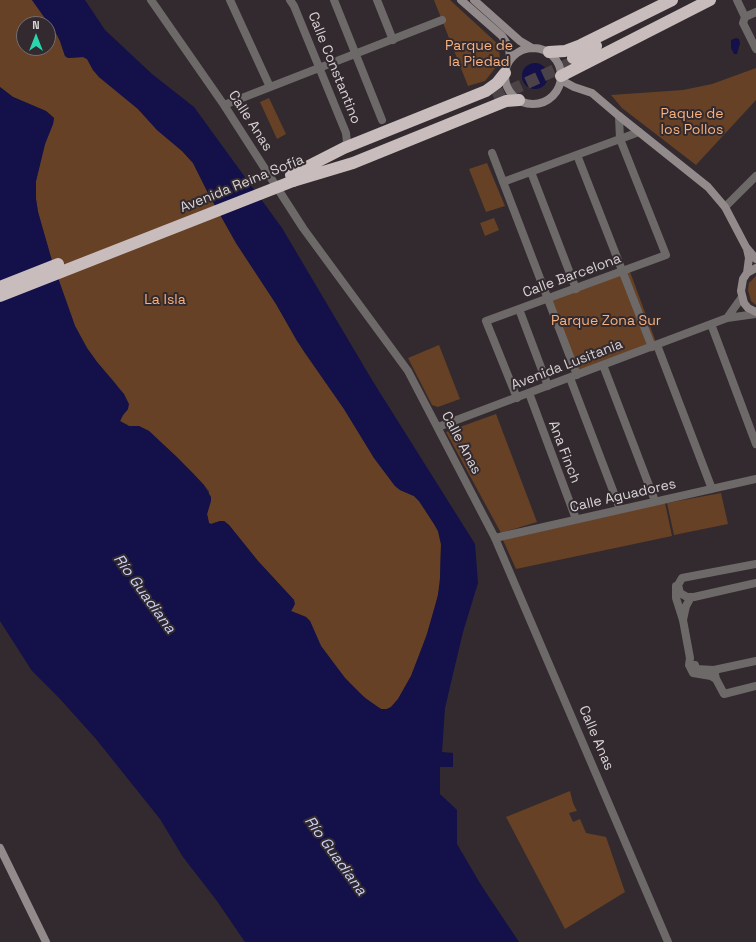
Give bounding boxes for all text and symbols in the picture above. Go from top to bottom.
street label: Calle Constantino [304,10,364,126]
north arrow [16,16,56,56]
text: N [32,18,40,32]
park label: Parque de la Piedad [445,38,513,70]
street label: Calle Anas [224,88,276,154]
park label: Paque de los Pollos [661,106,723,138]
street label: Avenida Reina Sofía [178,151,306,217]
street label: Calle Barcelona [521,250,623,302]
park label: La Isla [144,292,186,308]
park label: Parque Zona Sur [551,313,661,329]
street label: Avenida Lusitania [509,336,625,394]
street label: Calle Anas [437,409,485,477]
street label: Ana Finch [544,418,584,486]
street label: Calle Aguadores [568,476,678,516]
water label: Río Guadiana [109,551,179,637]
street label: Calle Anas [575,703,617,773]
water label: Río Guadiana [300,813,370,899]

